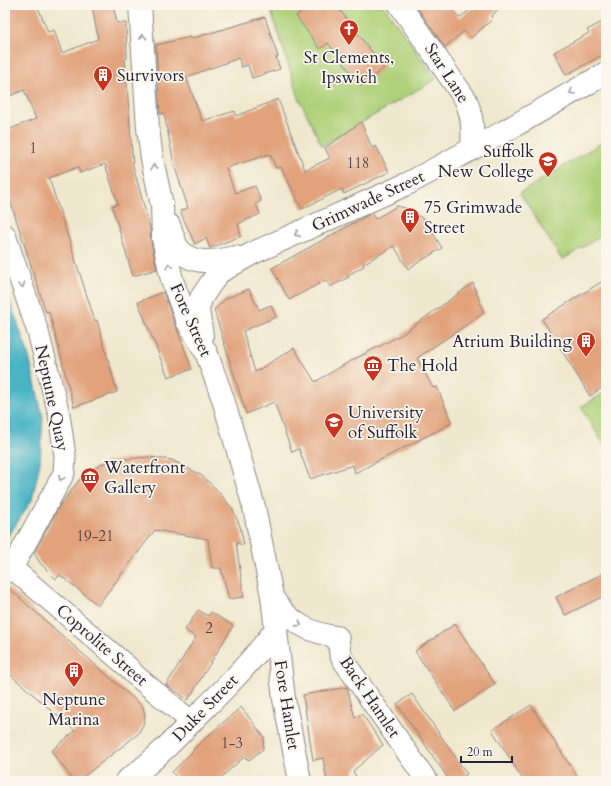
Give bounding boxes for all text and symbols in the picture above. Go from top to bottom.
church icon: St Clements, Ipswich [338,18,360,46]
one-way arrow [138,34,147,40]
street label: Star Lane [419,39,475,107]
place label: St Clements, Ipswich [304,46,394,89]
building icon: Survivors [92,64,114,92]
place label: Survivors [117,64,184,87]
one-way arrow [569,88,576,95]
house number: 1 [29,138,37,158]
place label: Suffolk New College [438,140,535,183]
school or university icon: Suffolk New College [537,150,559,178]
house number: 118 [346,153,370,173]
one-way arrow [150,164,158,170]
street label: Grimwade Street [308,165,429,237]
place label: 75 Grimwade Street [424,196,523,239]
building icon: 75 Grimwade Street [399,206,421,234]
one-way arrow [293,229,301,237]
one-way arrow [166,262,174,269]
street label: Fore Street [165,280,218,361]
one-way arrow [17,281,26,288]
place label: Atrium Building [452,330,572,353]
building icon: Atrium Building [575,330,597,358]
street label: Neptune Quay [29,343,75,453]
museum icon: The Hold [362,354,384,382]
place label: The Hold [387,354,458,377]
place label: University of Suffolk [348,401,424,444]
school or university icon: University of Suffolk [323,411,345,439]
place label: Waterfront Gallery [103,456,186,499]
museum icon: Waterfront Gallery [79,466,101,494]
one-way arrow [58,474,66,482]
house number: 19-21 [76,526,114,546]
street label: Coprolite Street [51,599,153,692]
house number: 2 [205,618,213,638]
one-way arrow [295,619,302,627]
street label: Back Hamlet [334,652,406,743]
street label: Fore Hamlet [269,658,306,752]
building icon: Neptune Marina [63,660,85,688]
street label: Duke Street [167,669,243,747]
place label: Neptune Marina [42,688,106,731]
house number: 1-3 [221,733,243,753]
scale bar [461,738,512,764]
text: 20 m [467,744,494,760]

